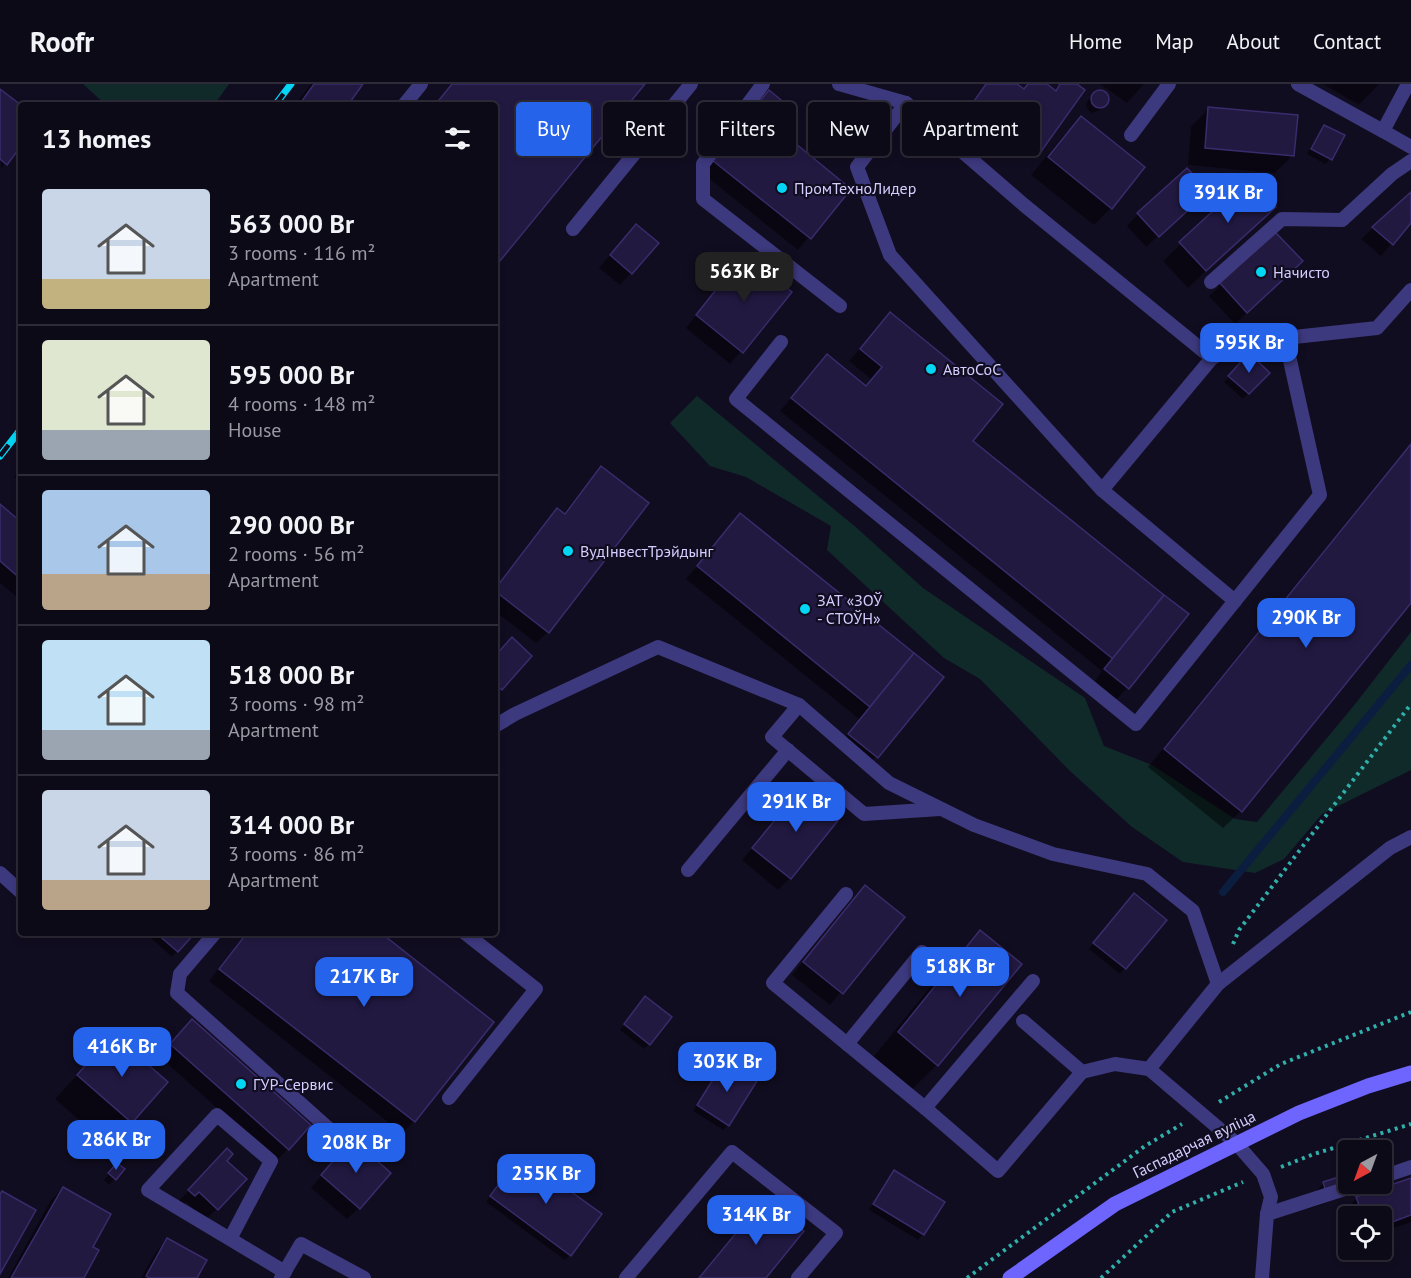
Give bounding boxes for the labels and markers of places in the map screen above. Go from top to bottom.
pin: 391K Br [1173,173,1283,224]
place label: ПромТехноЛидер [794,178,916,198]
marker: ПромТехноЛидер [775,181,789,195]
pin: 563K Br [689,252,799,303]
place label: Начисто [1273,262,1330,282]
marker: Начисто [1254,265,1268,279]
pin: 595K Br [1194,323,1304,374]
place label: АвтоСоС [943,359,1001,379]
marker: АвтоСоС [924,362,938,376]
place label: ВудІнвестТрэйдынг [580,541,714,561]
marker: ВудІнвестТрэйдынг [561,544,575,558]
place label: ЗАТ «ЗОЎ - СТОЎН» [817,590,882,628]
pin: 290K Br [1251,598,1361,649]
marker: ЗАТ «ЗОЎ - СТОЎН» [798,602,812,616]
pin: 291K Br [741,782,851,833]
pin: 518K Br [905,947,1015,998]
pin: 217K Br [309,957,419,1008]
pin: 416K Br [67,1027,177,1078]
pin: 303K Br [672,1042,782,1093]
place label: ГУР-Сервис [253,1074,333,1094]
marker: ГУР-Сервис [234,1077,248,1091]
pin: 286K Br [61,1120,171,1171]
pin: 208K Br [301,1123,411,1174]
pin: 255K Br [491,1154,601,1205]
pin: 314K Br [701,1195,811,1246]

